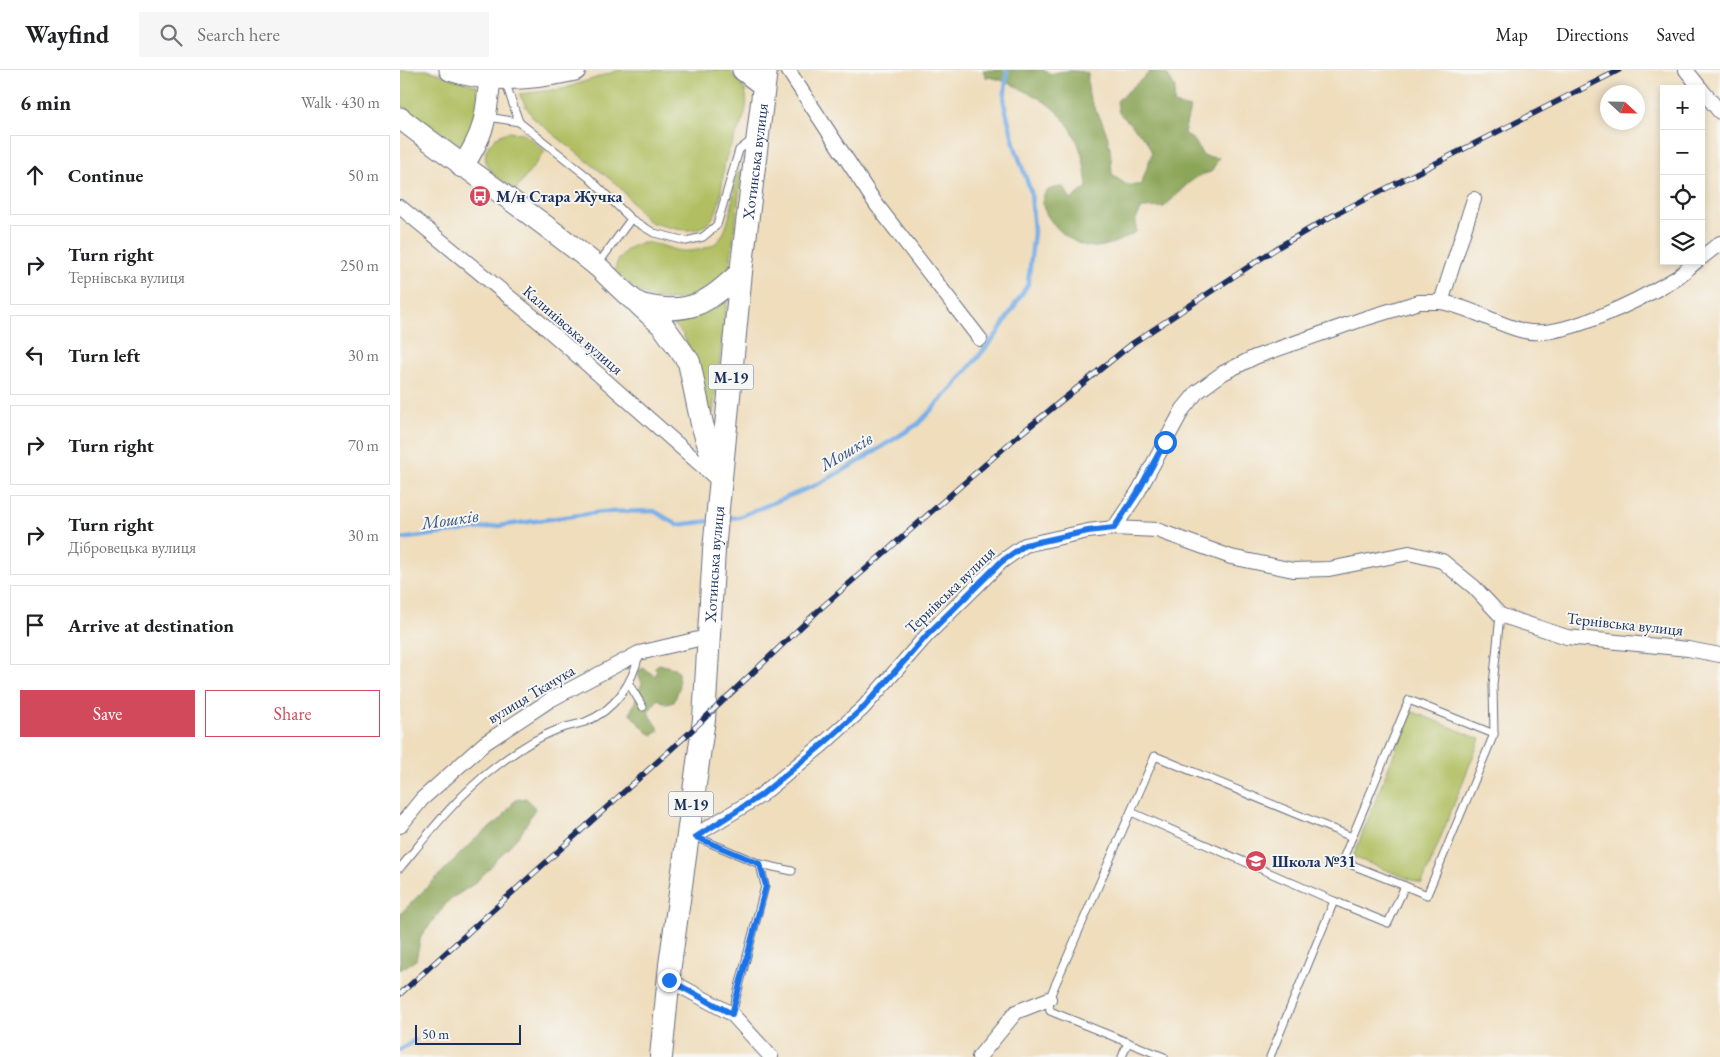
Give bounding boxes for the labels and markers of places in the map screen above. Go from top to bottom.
bus stop icon: М/н Стара Жучка [468,184,492,208]
place label: М/н Стара Жучка [496,186,623,207]
school or university icon: Школа №31 [1244,849,1268,873]
place label: Школа №31 [1272,851,1356,872]

